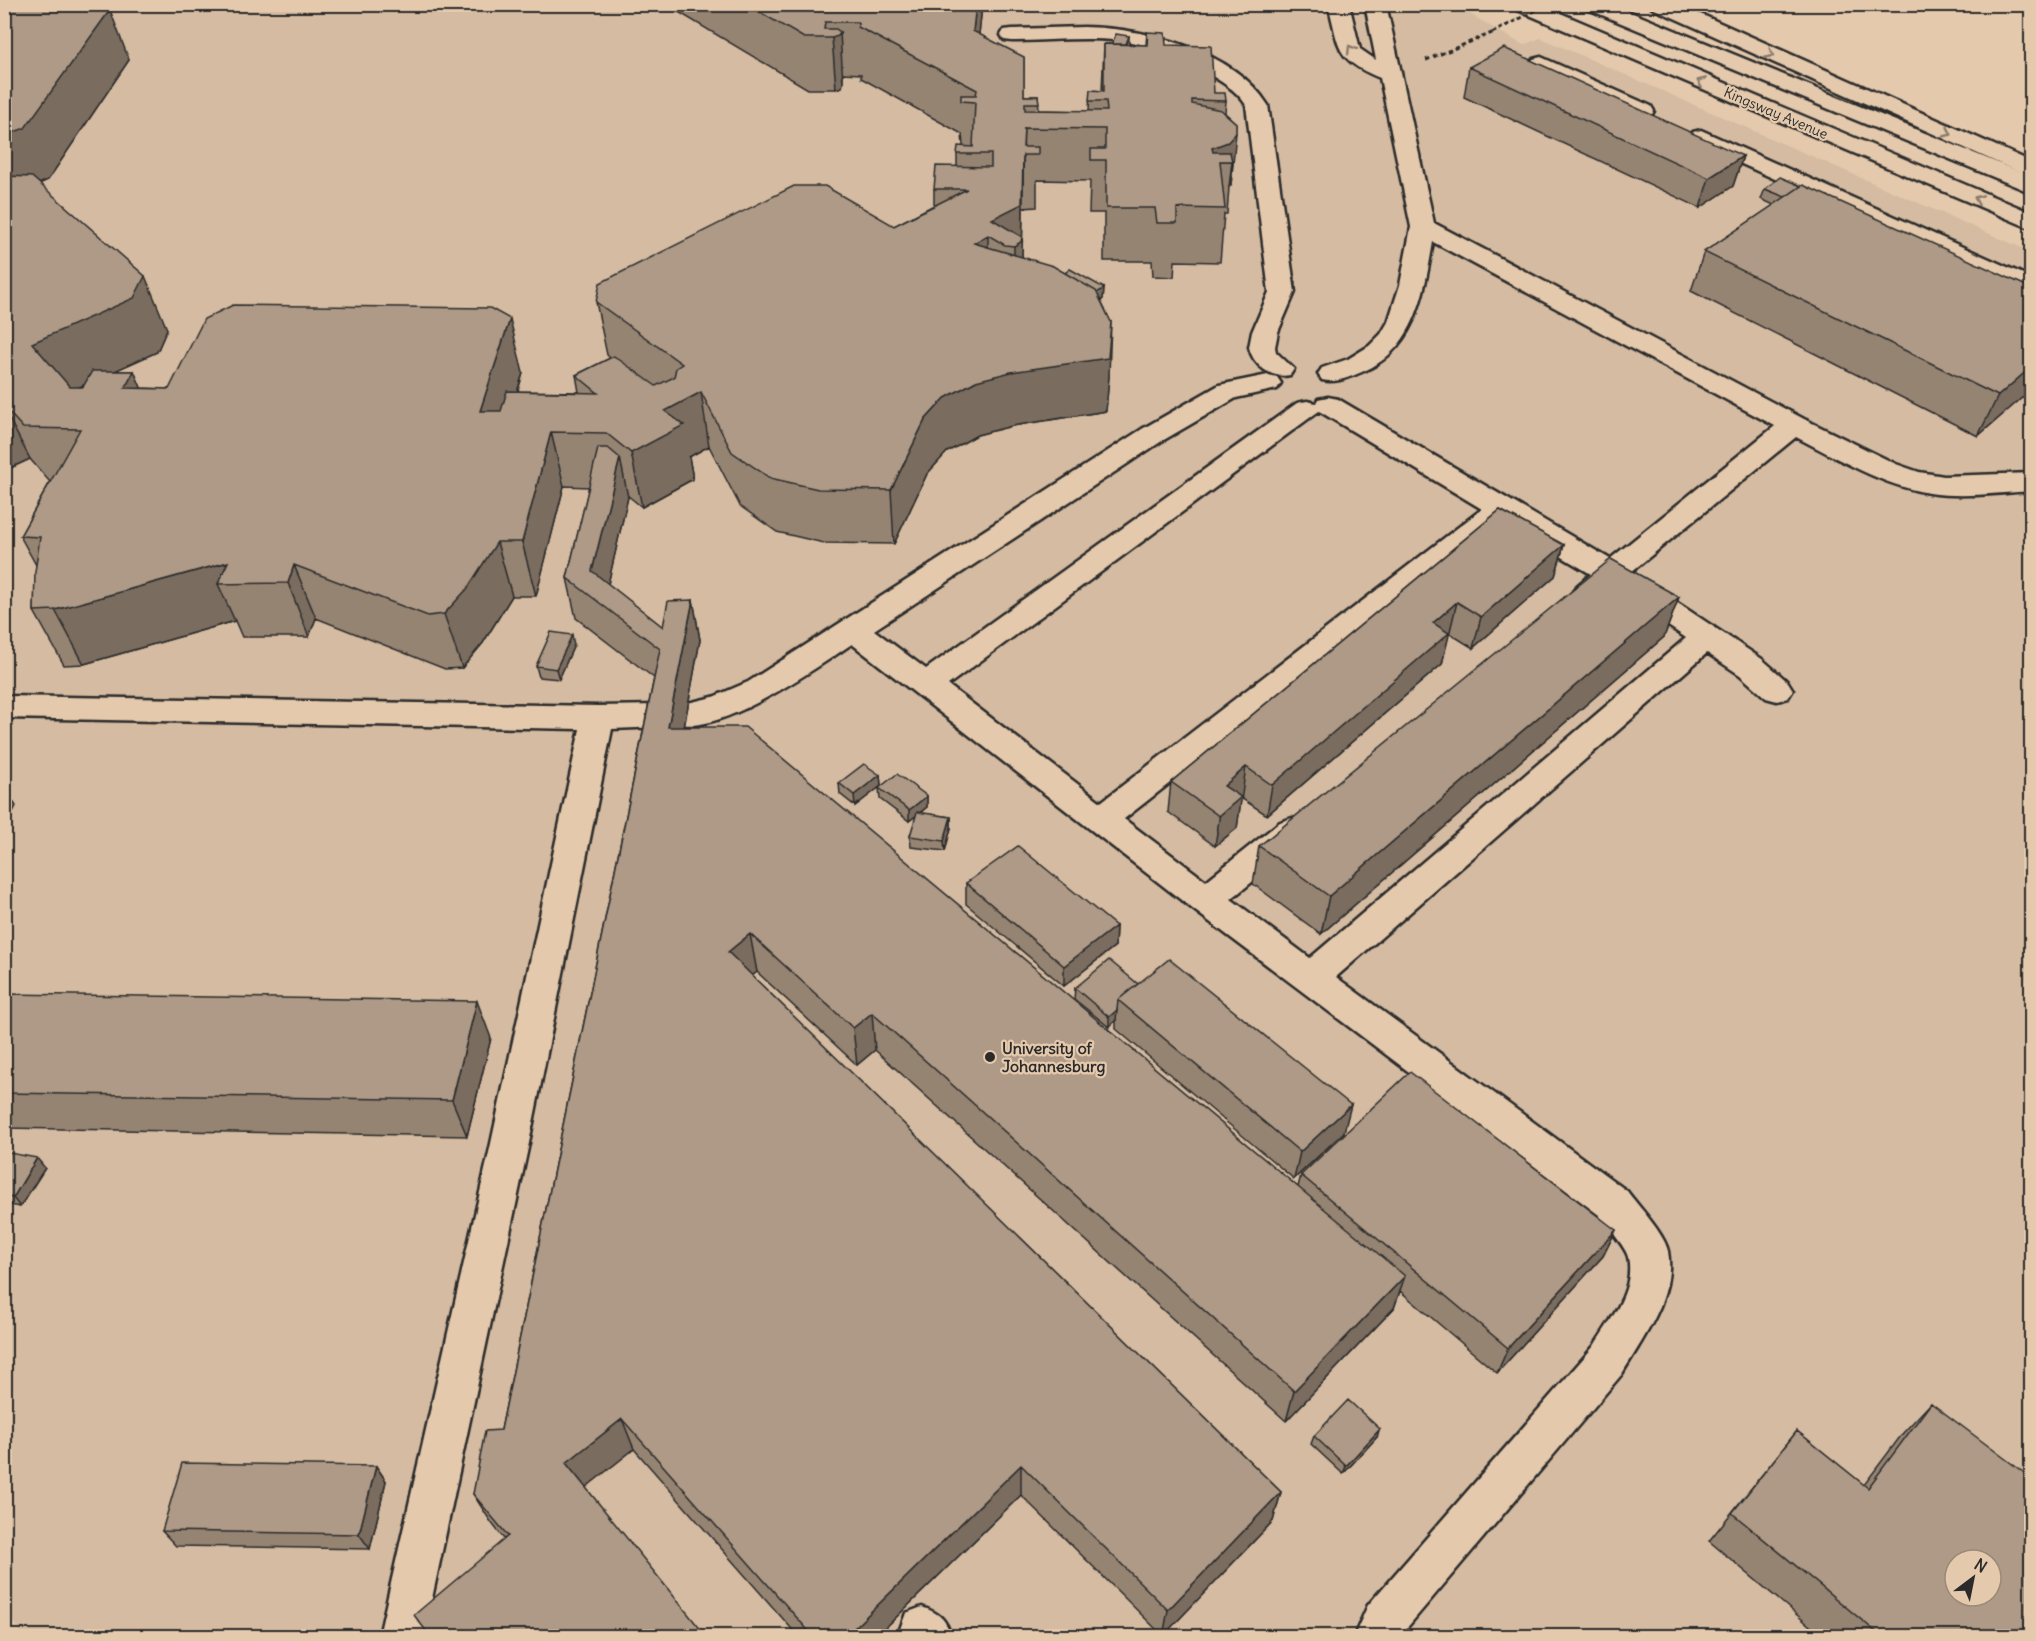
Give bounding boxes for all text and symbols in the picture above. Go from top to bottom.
one-way arrow [1347,45,1358,56]
one-way arrow [1764,47,1775,59]
one-way arrow [1697,77,1708,89]
street label: Kingsway Avenue [1721,83,1831,143]
one-way arrow [1942,126,1953,138]
one-way arrow [1973,194,1984,206]
place label: University of Johannesburg [1002,1038,1105,1077]
marker: University of Johannesburg [983,1050,997,1064]
north arrow [1943,1548,2003,1608]
text: N [1971,1554,1991,1577]

